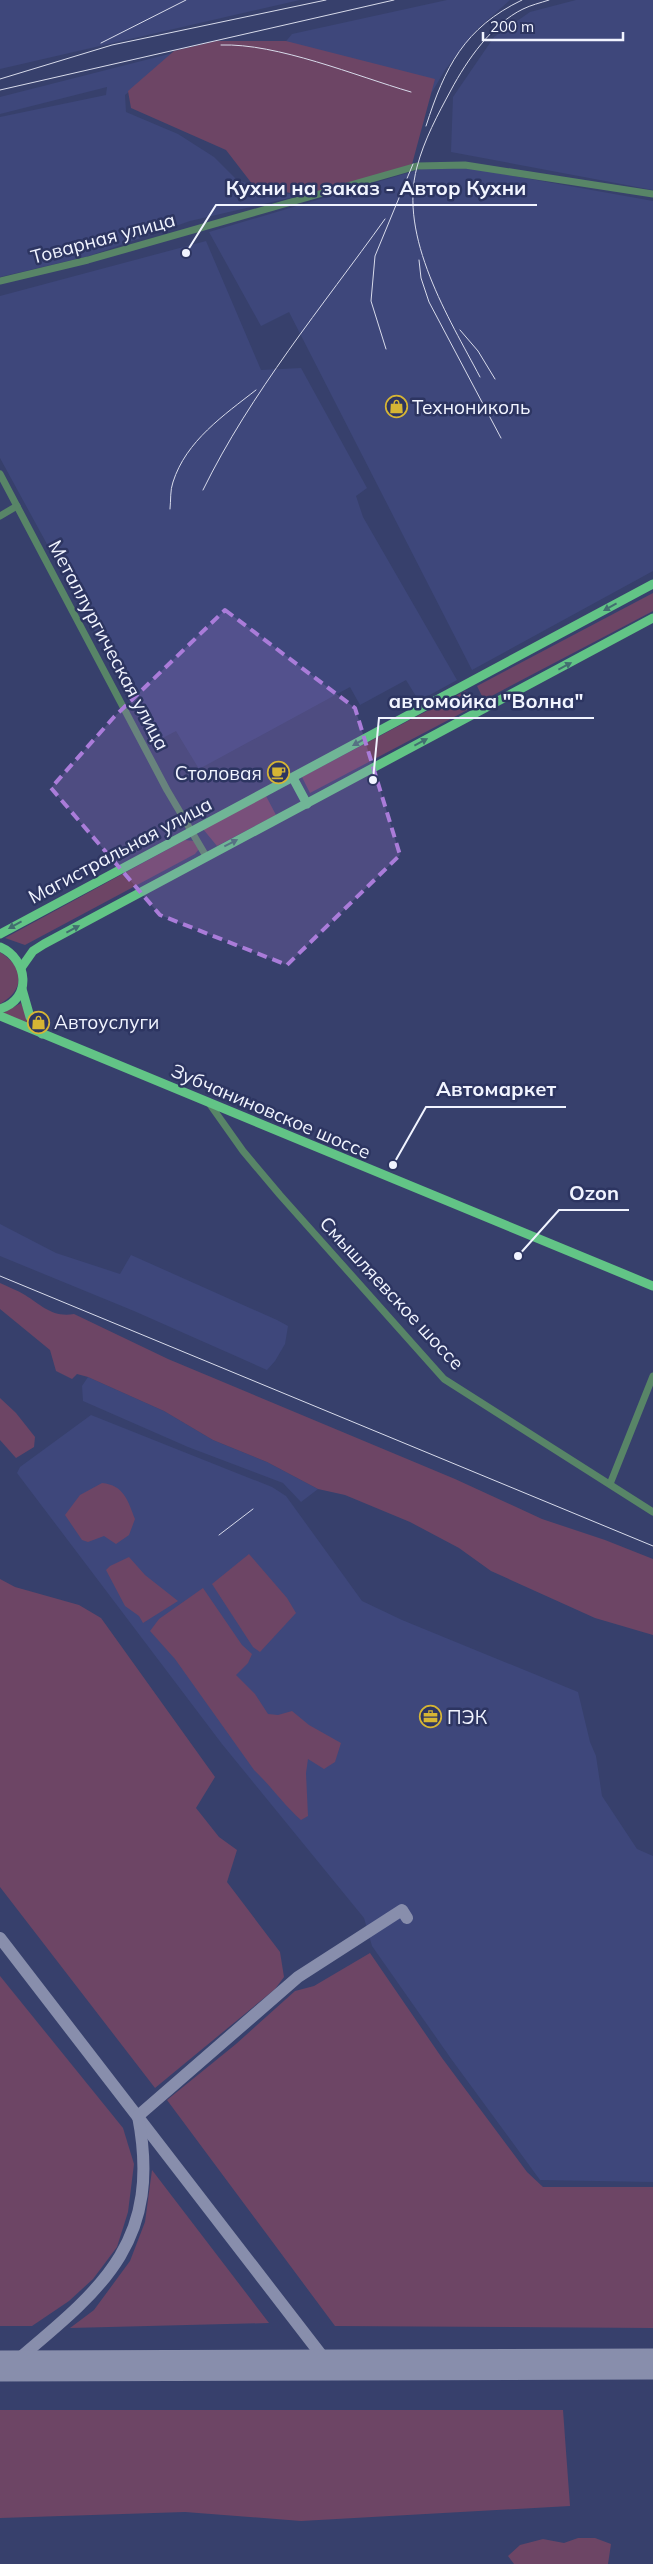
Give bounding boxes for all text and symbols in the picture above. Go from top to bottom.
scale bar [483,10,623,42]
text: 200 m [490,17,534,36]
callout: Кухни на заказ - Автор Кухни [216,170,537,205]
text: Кухни на заказ - Автор Кухни [226,175,526,200]
street label: Товарная улица [28,207,178,269]
shop icon: Технониколь [384,395,408,419]
place label: Технониколь [412,395,530,419]
street label: Металлургическая улица [43,536,175,754]
one-way arrow [603,603,617,611]
one-way arrow [558,661,571,670]
callout: автомойка "Волна" [379,683,594,718]
text: автомойка "Волна" [389,688,583,713]
one-way arrow [352,737,366,746]
one-way arrow [414,738,429,746]
place label: Столовая [175,761,262,785]
cafe icon: Столовая [266,761,290,785]
street label: Магистральная улица [24,791,216,909]
one-way arrow [224,839,239,847]
one-way arrow [8,921,22,930]
one-way arrow [66,925,81,933]
shop icon: Автоуслуги [26,1010,50,1034]
place label: Автоуслуги [54,1010,159,1034]
street label: Зубчаниновское шоссе [168,1058,374,1164]
callout: Автомаркет [426,1072,566,1107]
text: Автомаркет [436,1076,556,1101]
callout: Ozon [559,1175,629,1210]
text: Ozon [569,1180,619,1205]
street label: Смышляевское шоссе [315,1211,469,1375]
office icon: ПЭК [419,1705,443,1729]
place label: ПЭК [447,1705,488,1729]

